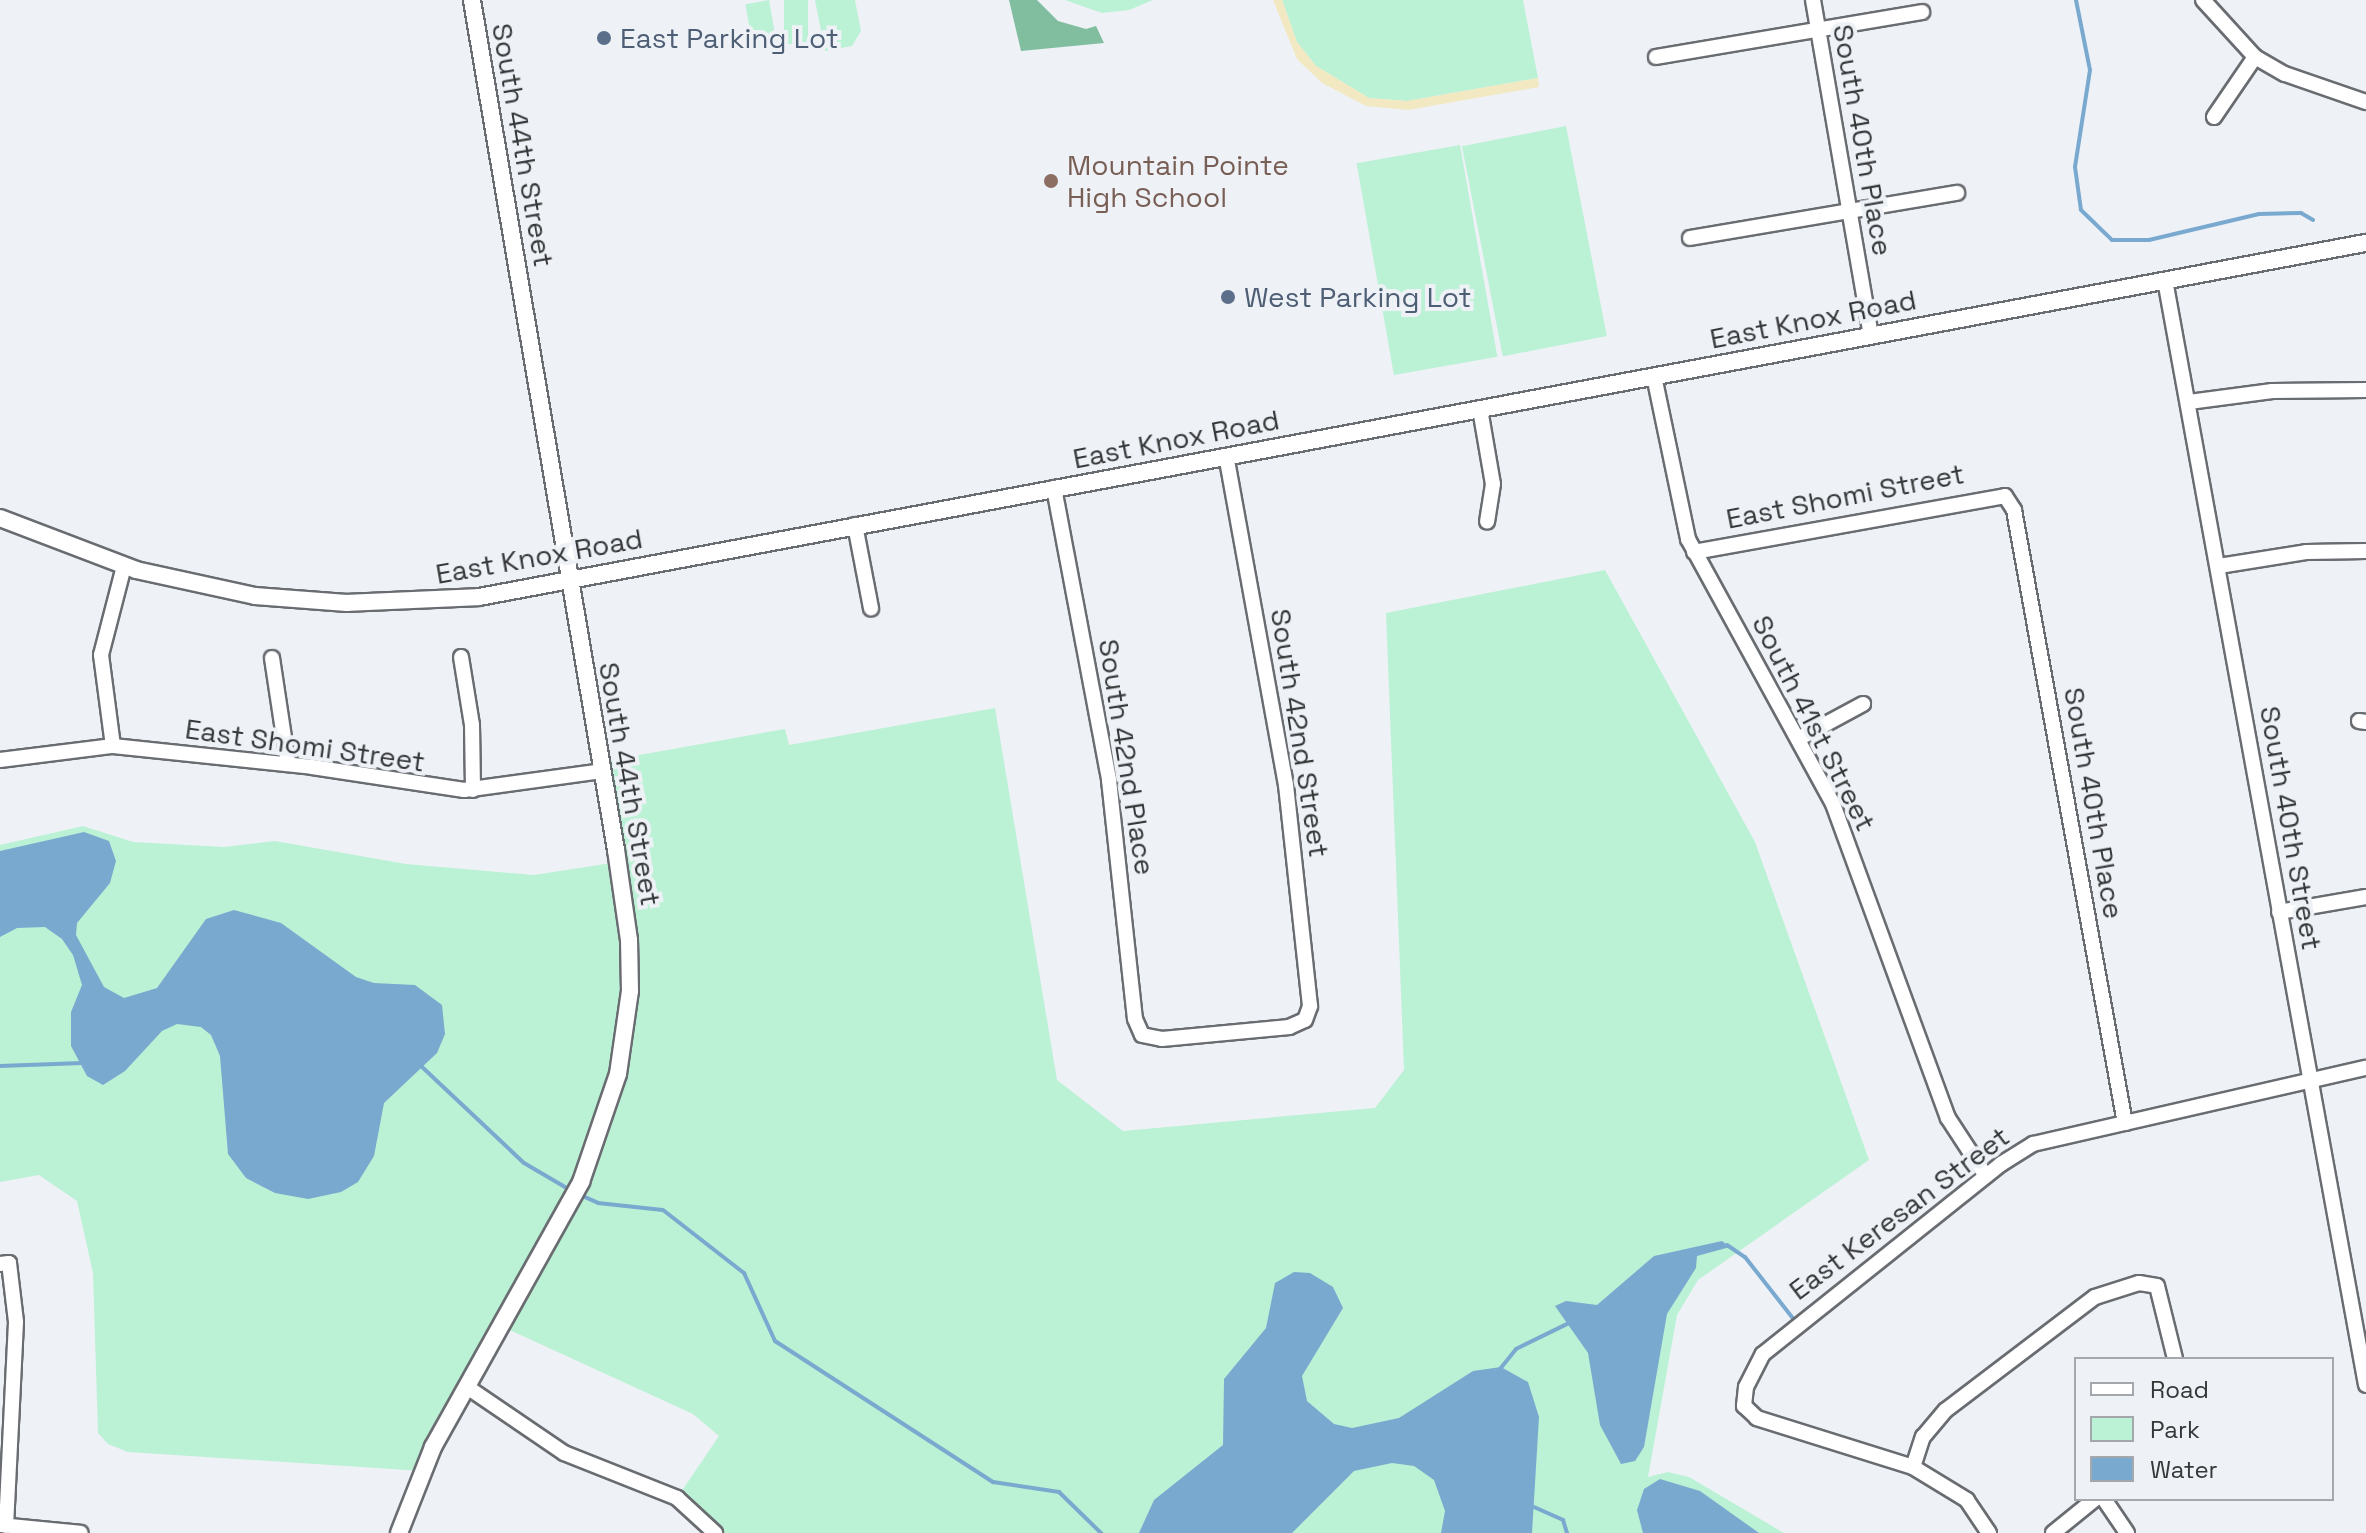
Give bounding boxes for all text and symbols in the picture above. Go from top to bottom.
street label: South 44th Street [485,21,561,269]
place label: East Parking Lot [620,21,839,55]
street label: South 40th Place [1826,22,1900,258]
marker: East Parking Lot [595,29,613,47]
place label: Mountain Pointe High School [1067,148,1289,214]
marker: Mountain Pointe High School [1042,172,1060,190]
place label: West Parking Lot [1244,280,1471,314]
street label: East Knox Road [1707,283,1919,355]
marker: West Parking Lot [1219,288,1237,306]
street label: East Knox Road [1070,403,1282,475]
street label: East Shomi Street [1723,456,1967,536]
street label: East Knox Road [433,521,645,591]
street label: South 42nd Street [1264,606,1336,860]
street label: South 41st Street [1745,610,1883,836]
street label: South 42nd Place [1092,637,1162,877]
street label: South 44th Street [592,660,668,908]
street label: South 40th Place [2057,685,2131,921]
street label: South 40th Street [2253,703,2329,953]
street label: East Shomi Street [183,712,427,778]
street label: East Keresan Street [1782,1119,2016,1307]
legend [2074,1357,2334,1501]
text: Road [2150,1374,2209,1405]
text: Park [2150,1414,2200,1445]
text: Water [2150,1454,2218,1485]

